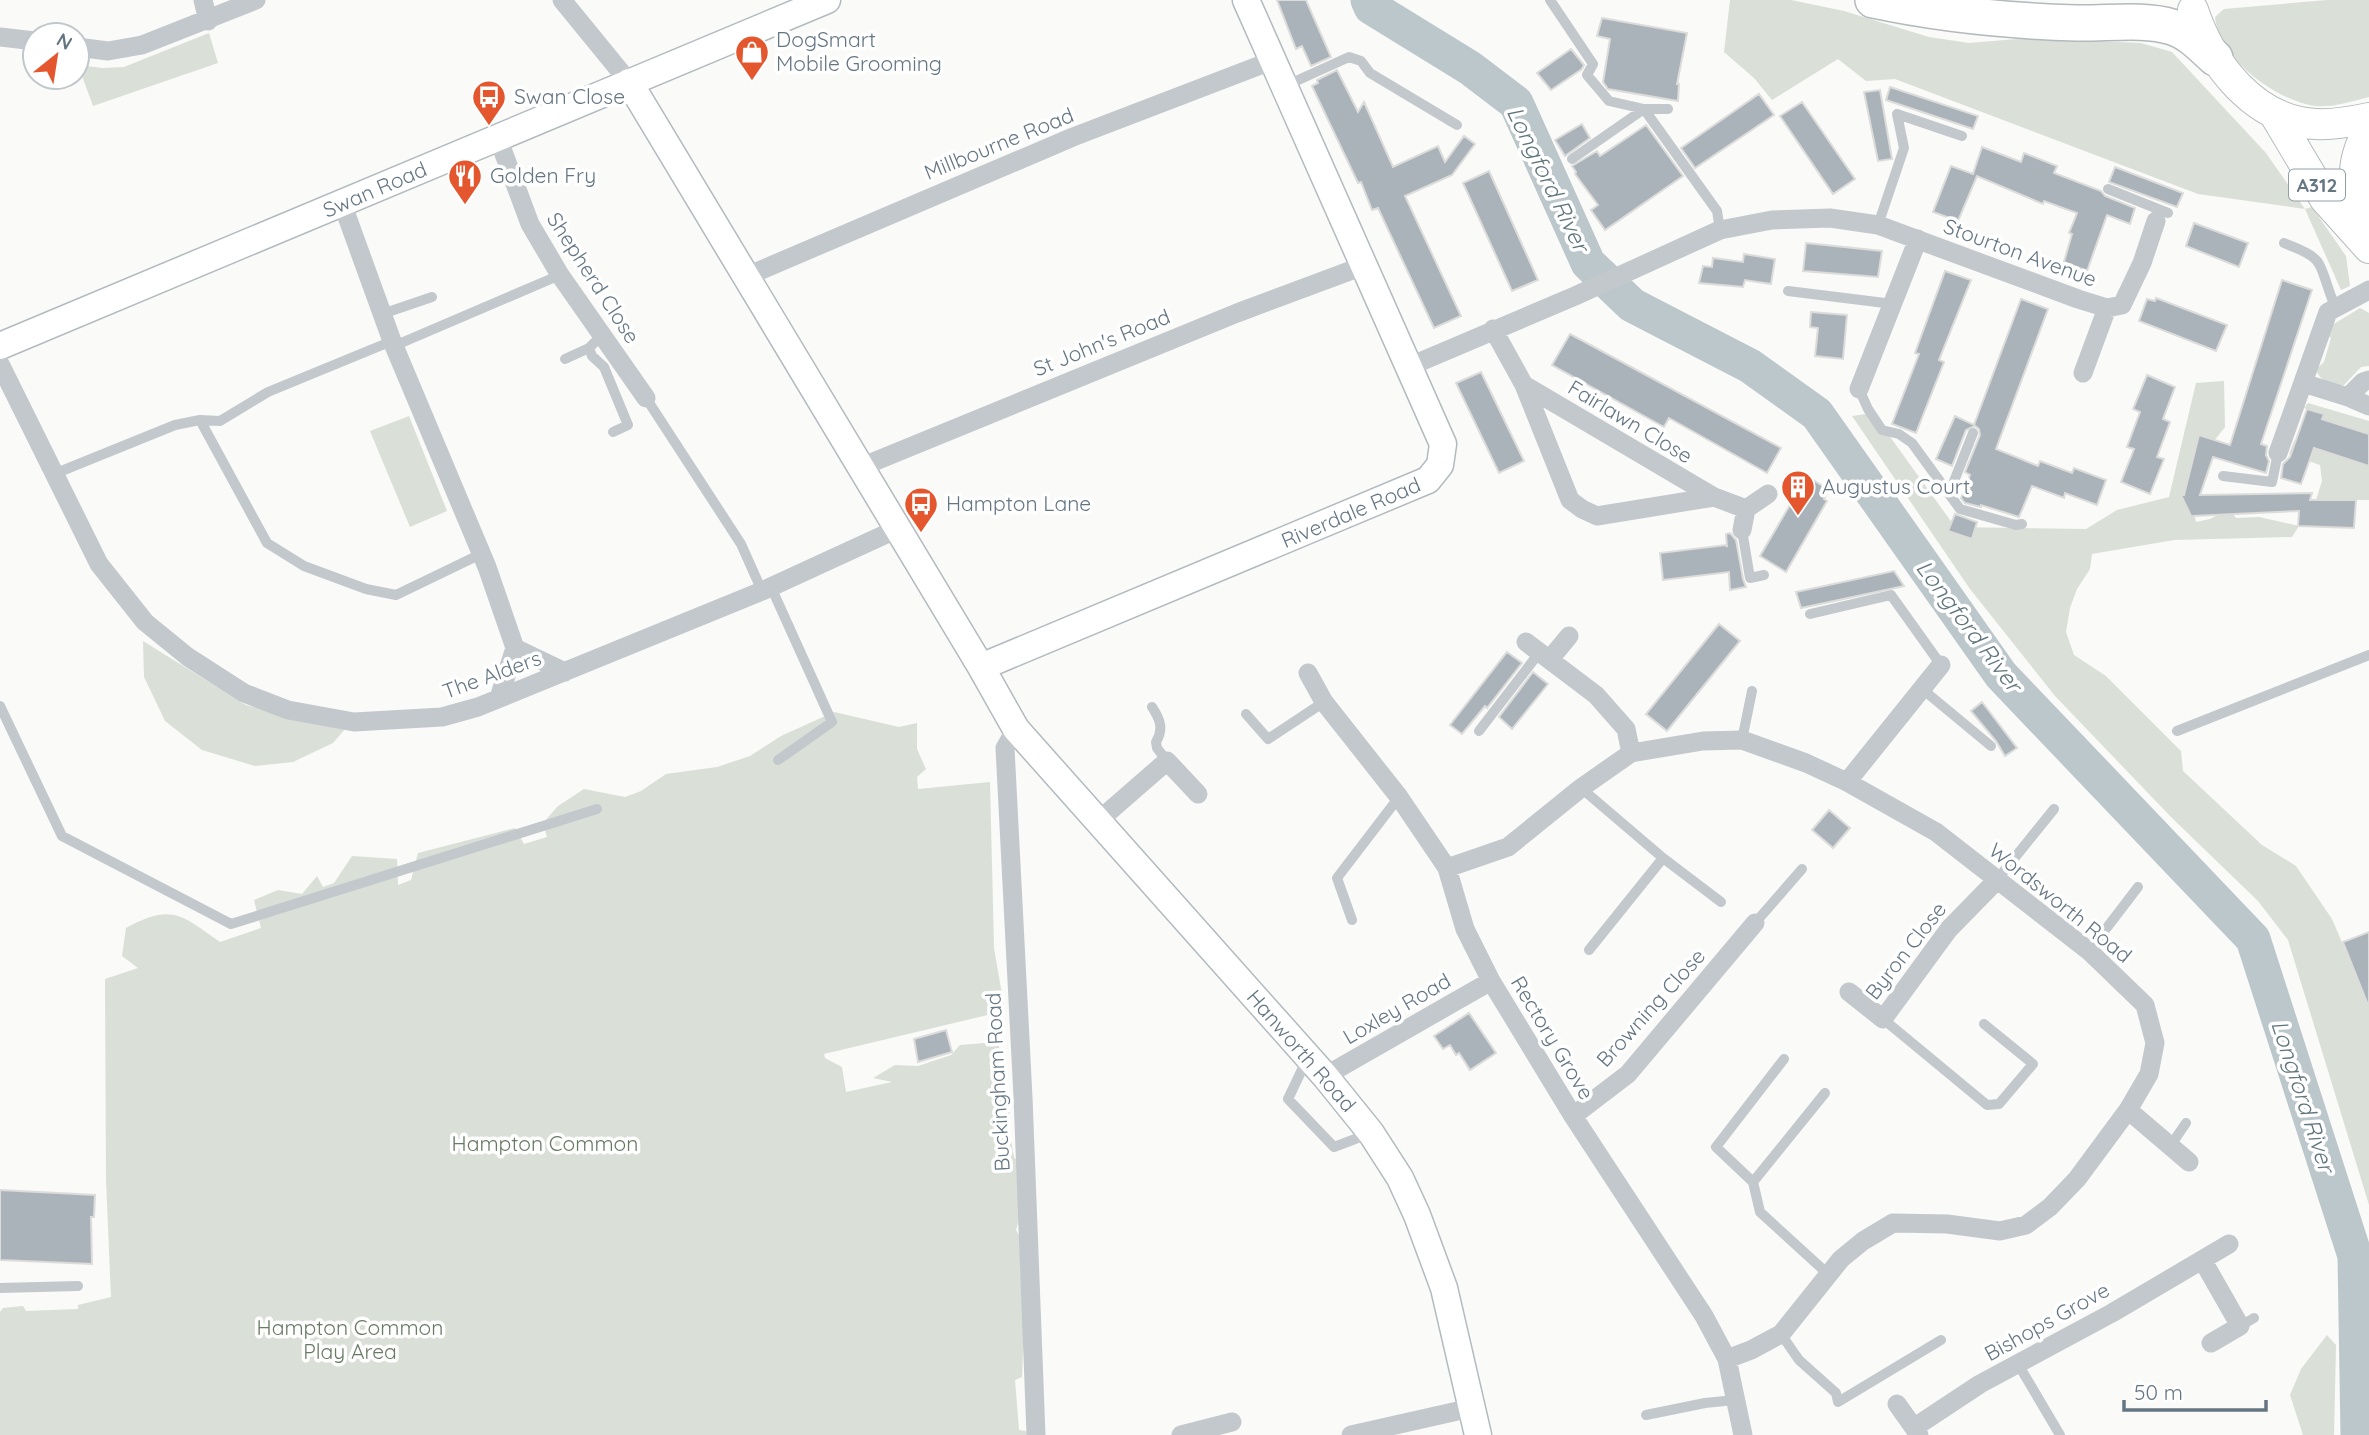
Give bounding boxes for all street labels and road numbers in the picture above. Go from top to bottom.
street label: Millbourne Road [920,101,1077,185]
street label: Swan Road [319,156,430,223]
road number: A312 [2289,169,2345,200]
street label: Shepherd Close [542,207,646,348]
street label: Stourton Avenue [1940,212,2100,292]
street label: St John's Road [1029,303,1174,381]
street label: Fairlawn Close [1564,374,1697,468]
street label: Riverdale Road [1277,471,1424,553]
street label: The Alders [439,644,544,704]
street label: Wordsworth Road [1984,837,2137,968]
street label: Byron Close [1859,896,1951,1004]
street label: Browning Close [1590,943,1710,1072]
street label: Loxley Road [1338,967,1455,1049]
street label: Rectory Grove [1506,971,1600,1104]
street label: Hanworth Road [1242,984,1362,1117]
street label: Buckingham Road [979,992,1015,1172]
street label: Bishops Grove [1980,1276,2113,1366]

